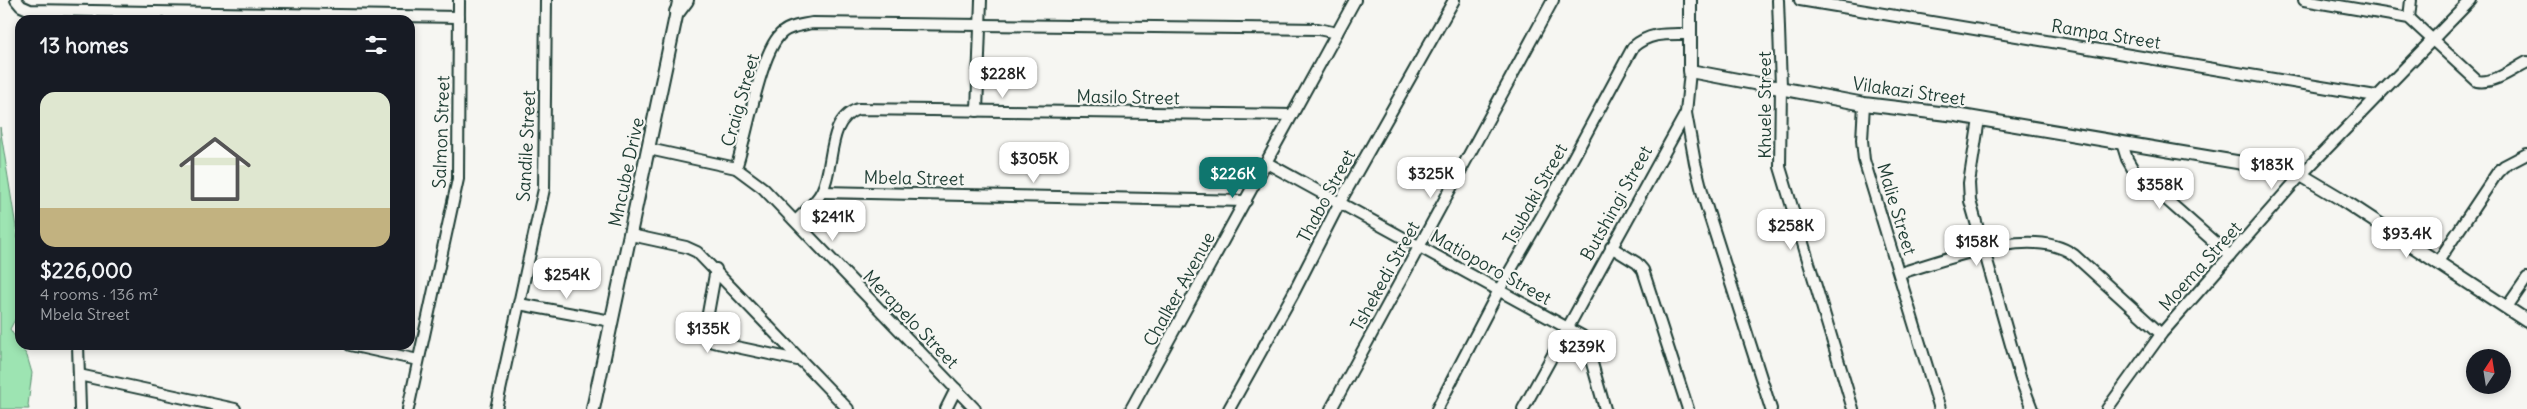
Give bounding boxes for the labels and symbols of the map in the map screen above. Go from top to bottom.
street label: Rampa Street [2050,14,2162,54]
street label: Craig Street [716,51,764,149]
street label: Khuele Street [1753,51,1776,159]
pin: $228K [968,56,1038,99]
street label: Vilakazi Street [1851,72,1967,110]
street label: Salmon Street [428,75,454,189]
street label: Masilo Street [1076,85,1180,109]
street label: Sandile Street [512,90,540,202]
street label: Mncube Drive [603,115,649,229]
street label: Tsubaki Street [1498,139,1572,249]
pin: $305K [999,142,1069,184]
street label: Butshingi Street [1575,142,1657,264]
street label: Thabo Street [1292,145,1360,247]
pin: $183K [2237,148,2307,190]
pin: $226K [1198,156,1268,199]
pin: $325K [1396,156,1466,199]
street label: Malie Street [1872,160,1922,258]
street label: Mbela Street [863,166,965,190]
pin: $358K [2125,168,2195,210]
pin: $241K [798,200,868,242]
pin: $258K [1756,208,1826,251]
street label: Moema Street [2154,216,2246,316]
pin: $93.4K [2366,216,2448,259]
street label: Tshekedi Street [1345,217,1425,335]
street label: Matioporo Street [1426,224,1556,310]
pin: $158K [1942,224,2012,267]
street label: Chalker Avenue [1138,228,1220,350]
pin: $254K [532,258,602,300]
street label: Merapelo Street [858,265,964,373]
pin: $135K [673,312,743,354]
pin: $239K [1547,330,1617,372]
north arrow [2466,349,2511,394]

